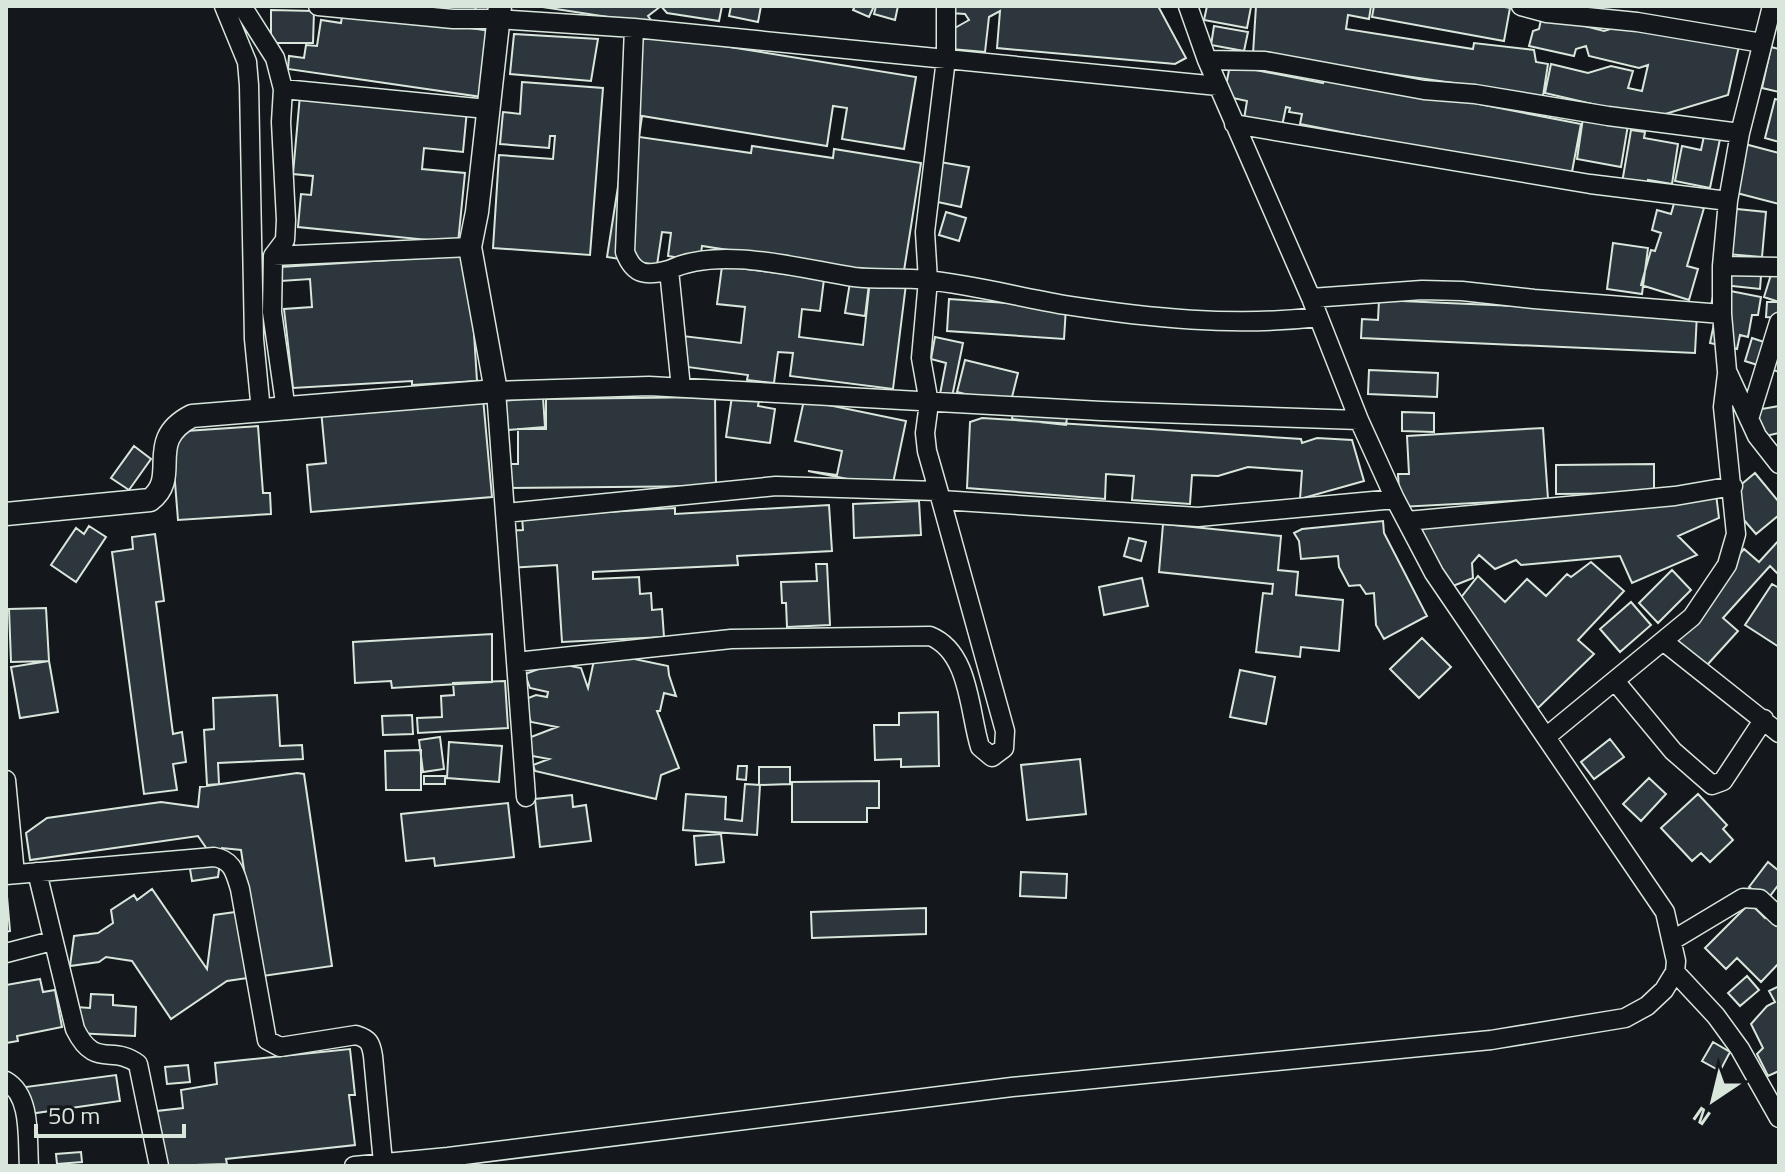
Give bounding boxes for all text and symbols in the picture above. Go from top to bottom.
north arrow [1673,1060,1753,1140]
scale bar [36,1088,184,1138]
text: 50 m [48,1097,100,1133]
text: N [1686,1098,1718,1135]

